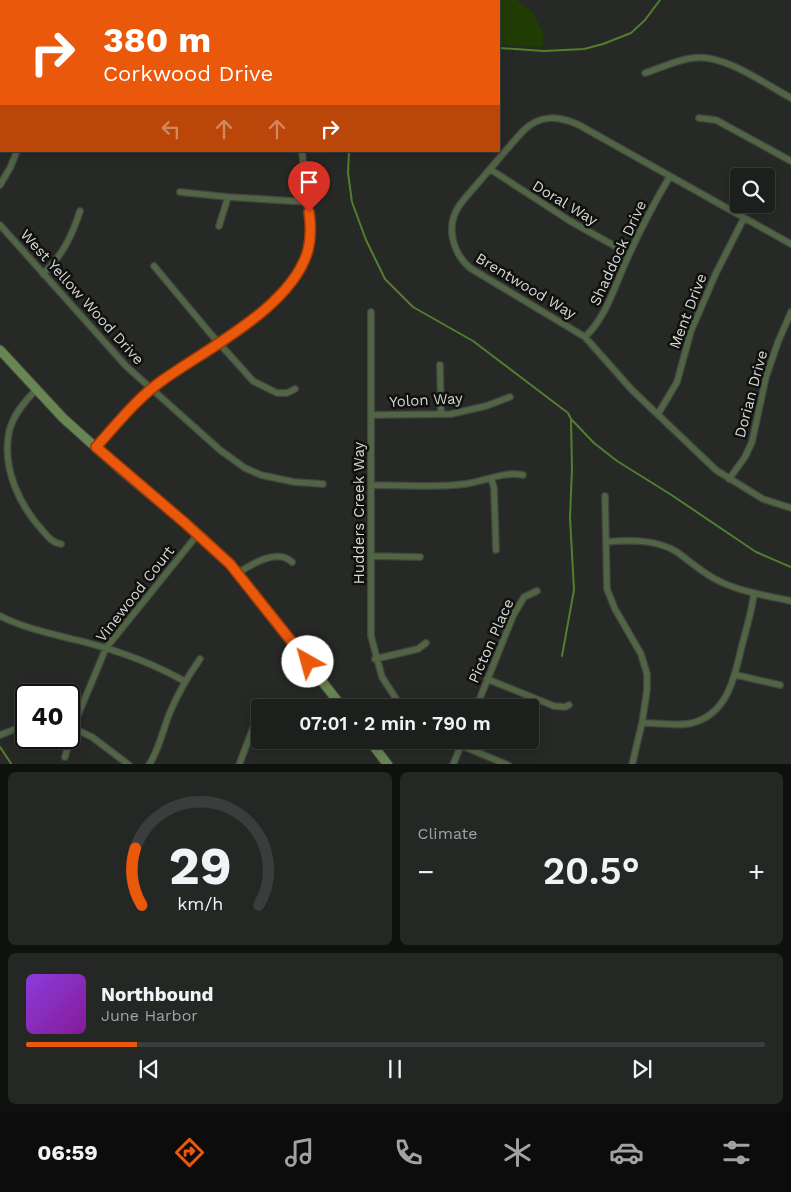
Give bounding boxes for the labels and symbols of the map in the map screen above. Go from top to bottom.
pin [288,161,330,212]
street label: Doral Way [529,177,601,230]
street label: Shaddock Drive [586,197,650,309]
street label: West Yellow Wood Drive [16,226,148,368]
street label: Brentwood Way [473,249,580,323]
street label: Ment Drive [665,271,711,351]
street label: Dorian Drive [731,348,771,440]
street label: Yolon Way [389,389,464,411]
street label: Hudders Creek Way [350,442,368,584]
street label: Vinewood Court [92,542,178,646]
street label: Picton Place [464,596,518,686]
position arrow [281,635,333,687]
speed limit sign: 40 [15,684,80,749]

